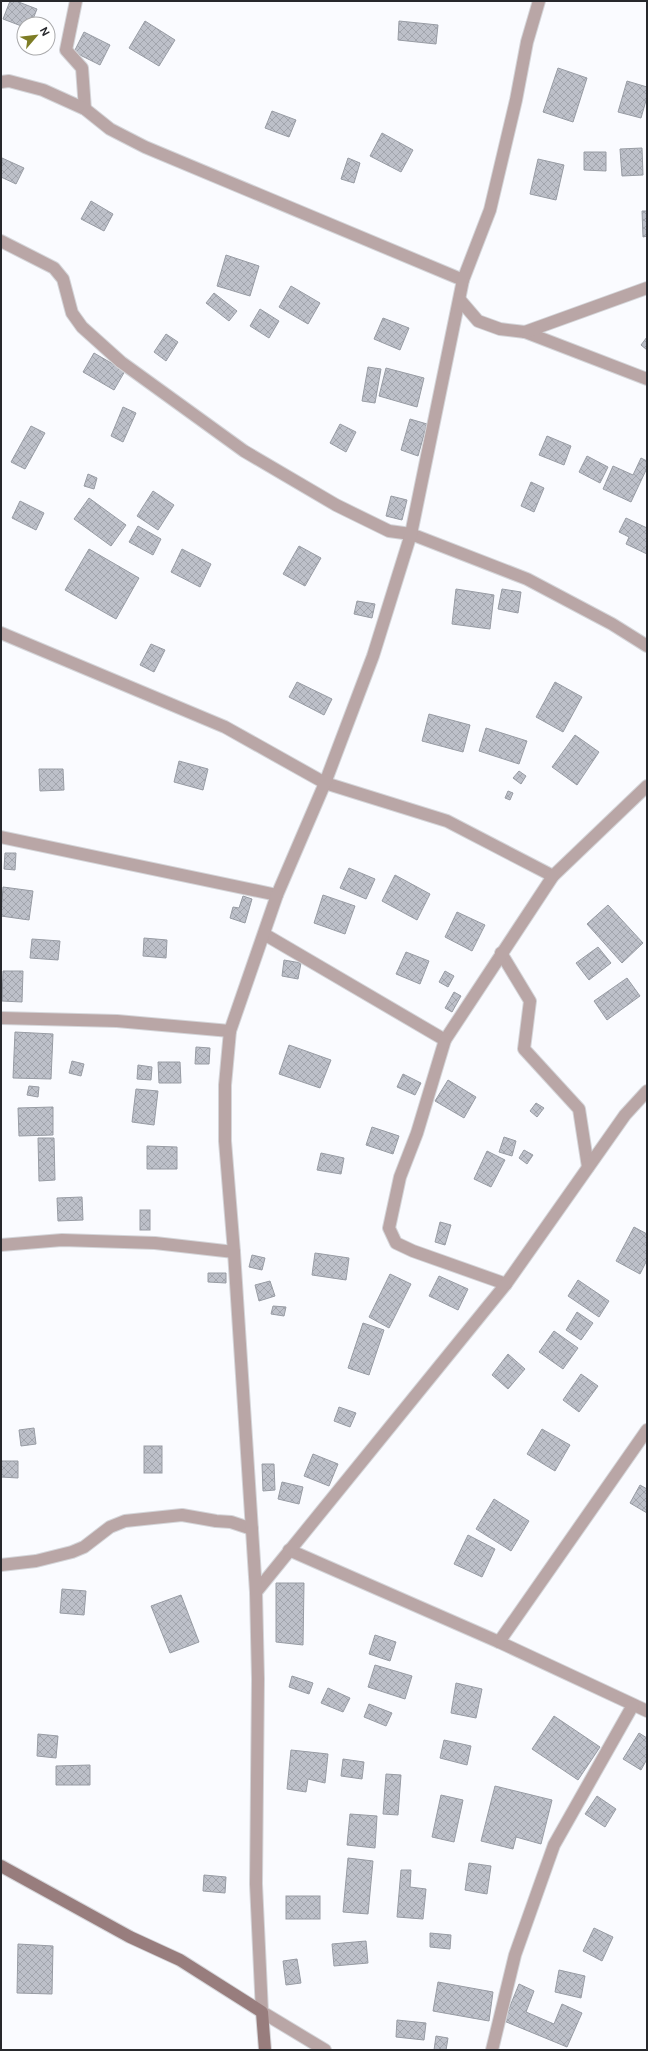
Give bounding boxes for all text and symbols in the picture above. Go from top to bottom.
north arrow [16,16,56,56]
text: N [37,24,53,38]

